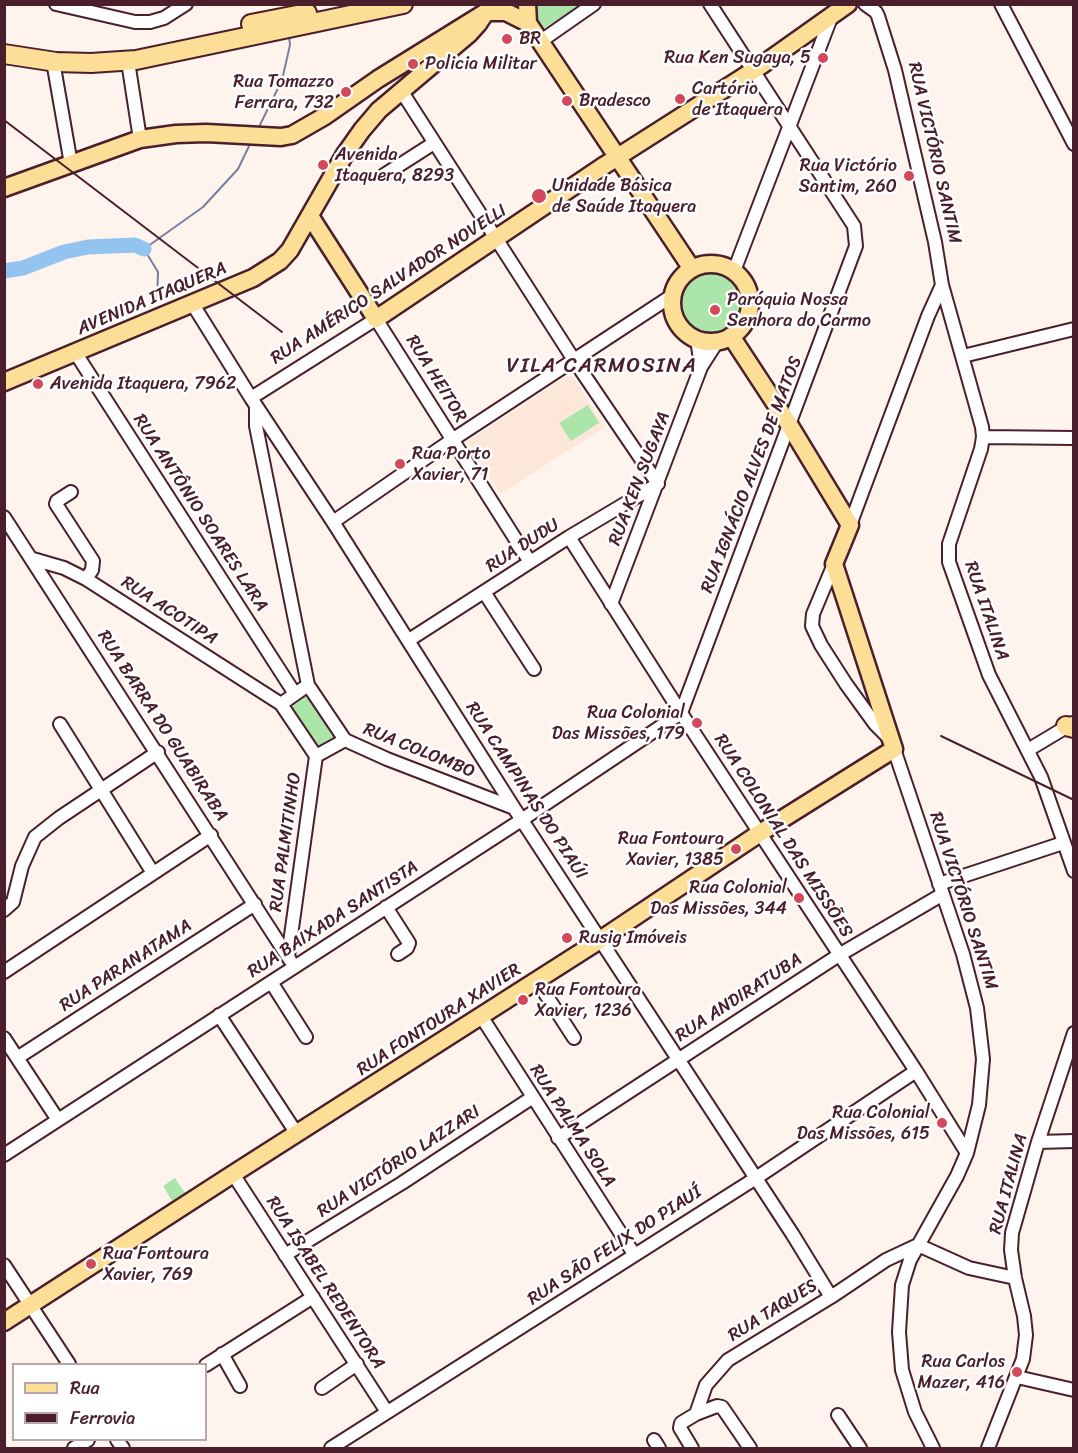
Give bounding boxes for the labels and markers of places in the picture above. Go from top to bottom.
place label: BR [519,28,541,50]
marker: BR [500,32,514,46]
place label: Rua Ken Sugaya, 5 [664,47,811,69]
marker: Rua Ken Sugaya, 5 [816,51,830,65]
place label: Policia Militar [425,53,537,75]
marker: Policia Militar [406,57,420,71]
place label: Rua Tomazzo Ferrara, 732 [233,71,334,113]
place label: Cartório de Itaquera [692,78,783,121]
marker: Rua Tomazzo Ferrara, 732 [339,85,353,99]
place label: Bradesco [579,90,651,112]
marker: Cartório de Itaquera [673,92,687,106]
marker: Bradesco [560,94,574,108]
place label: Avenida Itaquera, 8293 [335,144,454,186]
place label: Rua Victório Santim, 260 [799,155,897,198]
marker: Avenida Itaquera, 8293 [316,158,330,172]
marker: Rua Victório Santim, 260 [902,169,916,183]
place label: Unidade Básica de Saúde Itaquera [552,175,696,218]
marker: Unidade Básica de Saúde Itaquera [530,187,548,205]
place label: Paróquia Nossa Senhora do Carmo [727,289,871,332]
marker: Paróquia Nossa Senhora do Carmo [708,303,722,317]
place label: Avenida Itaquera, 7962 [50,373,236,395]
marker: Avenida Itaquera, 7962 [31,377,45,391]
place label: Rua Porto Xavier, 71 [412,443,491,486]
marker: Rua Porto Xavier, 71 [393,457,407,471]
place label: Rua Colonial Das Missões, 179 [552,702,685,744]
marker: Rua Colonial Das Missões, 179 [690,716,704,730]
place label: Rua Fontoura Xavier, 1385 [618,828,724,870]
marker: Rua Fontoura Xavier, 1385 [729,842,743,856]
place label: Rua Colonial Das Missões, 344 [650,877,787,920]
marker: Rua Colonial Das Missões, 344 [792,891,806,905]
place label: Rusig Imóveis [579,927,687,949]
marker: Rusig Imóveis [560,931,574,945]
place label: Rua Fontoura Xavier, 1236 [535,979,641,1022]
marker: Rua Fontoura Xavier, 1236 [516,993,530,1007]
place label: Rua Colonial Das Missões, 615 [797,1102,930,1144]
marker: Rua Colonial Das Missões, 615 [935,1116,949,1130]
place label: Rua Fontoura Xavier, 769 [103,1243,209,1286]
marker: Rua Fontoura Xavier, 769 [84,1257,98,1271]
place label: Rua Carlos Mazer, 416 [917,1351,1005,1394]
marker: Rua Carlos Mazer, 416 [1010,1365,1024,1379]

